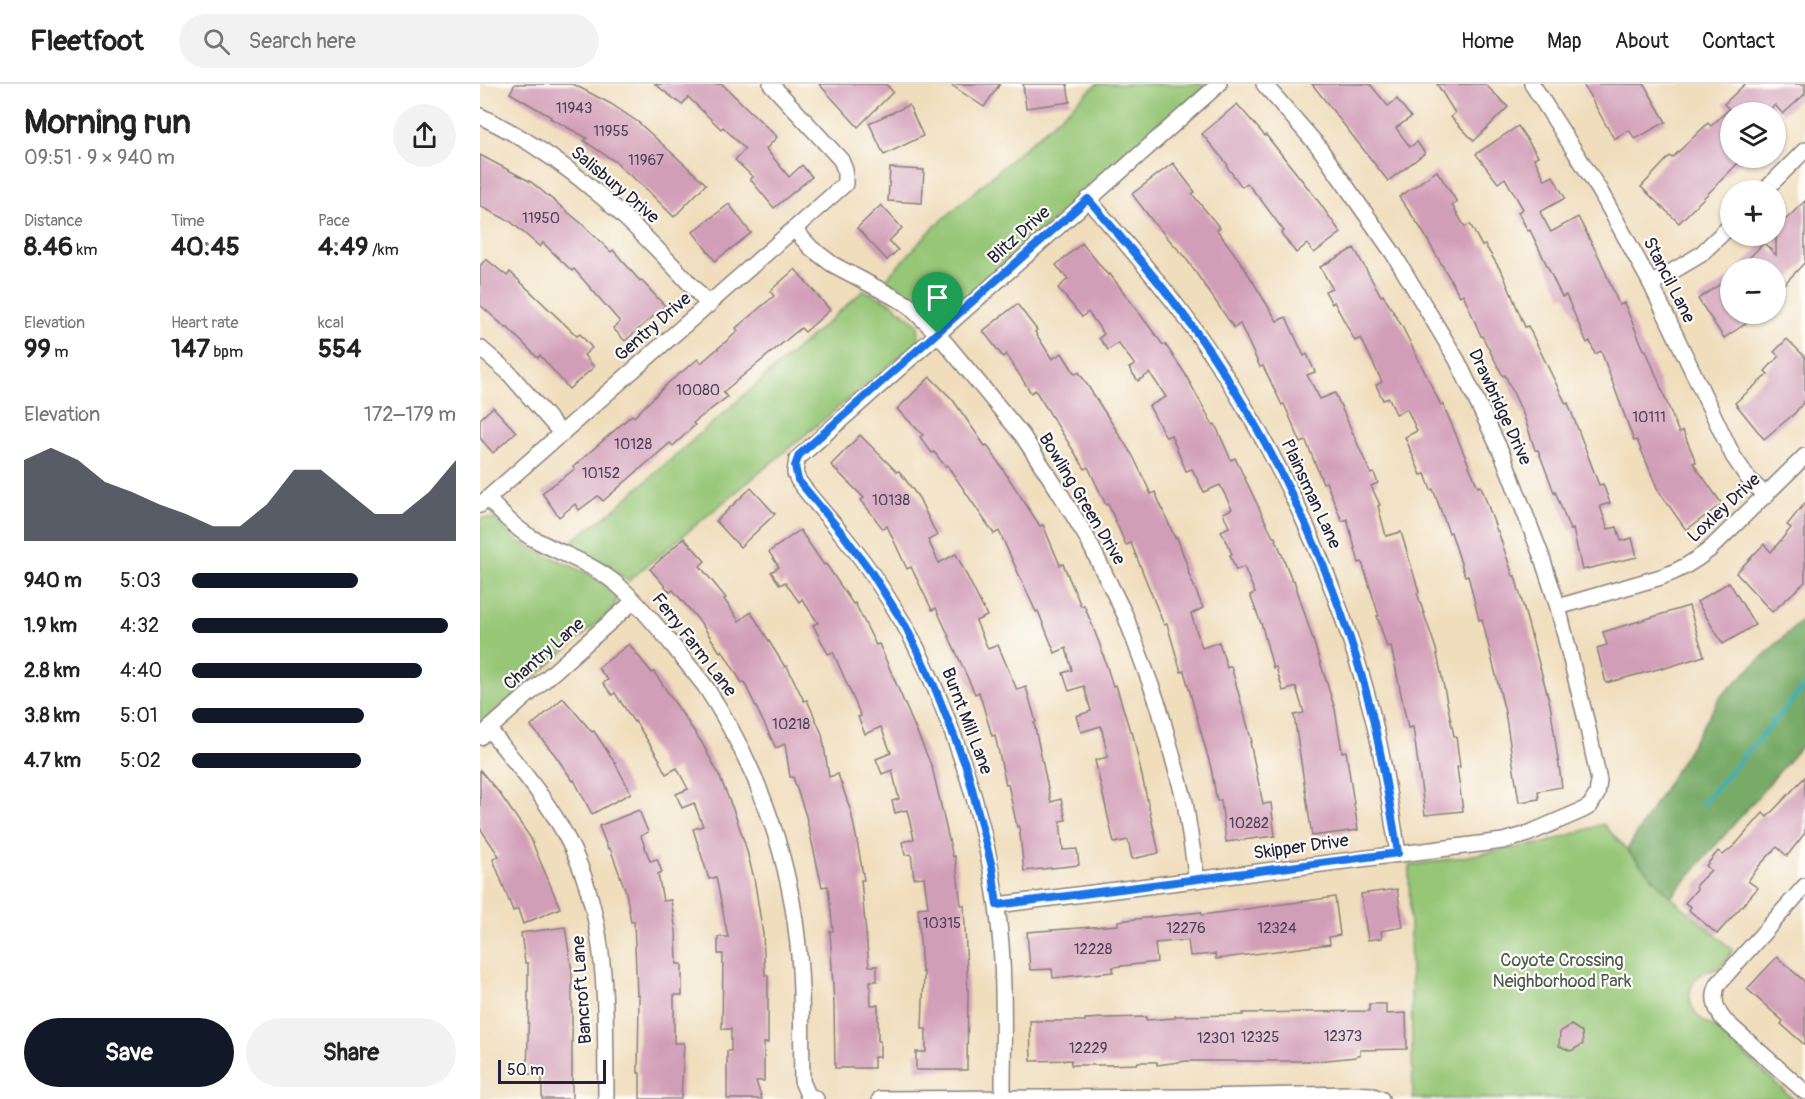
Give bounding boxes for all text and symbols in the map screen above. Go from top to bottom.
search box [179,14,599,68]
text: Fleetfoot [30,24,143,59]
icon: search [200,25,233,58]
text: Search here [248,27,356,55]
text: Home [1461,28,1514,55]
text: Map [1547,28,1582,55]
text: About [1615,28,1669,55]
text: Contact [1702,28,1775,55]
house number: 11943 [556,99,592,118]
text: Morning run [24,102,191,143]
map controls [1720,102,1786,324]
button: layers [1720,102,1786,168]
button: share [393,104,456,167]
house number: 11955 [593,122,629,141]
street label: Salisbury Drive [566,141,664,229]
text: 09:51 · 9 × 940 m [24,145,175,170]
house number: 11967 [628,151,664,170]
button: + [1720,180,1786,246]
street label: Blitz Drive [983,201,1055,269]
house number: 11950 [522,209,560,228]
text: Distance [24,211,83,231]
text: Time [171,211,204,231]
text: Pace [318,211,350,231]
text: 8.46 [24,231,73,263]
text: 40:45 [171,231,240,263]
text: 4:49 [318,231,369,263]
street label: Stancil Lane [1638,233,1700,327]
text: km [73,240,97,260]
text: /km [369,240,399,260]
button: − [1720,258,1786,324]
pin [912,272,963,334]
icon: arrive [921,281,954,314]
street label: Gentry Drive [610,287,696,367]
text: Elevation [24,313,85,333]
text: Heart rate [171,313,238,333]
text: kcal [318,313,344,333]
text: 99 [24,333,51,365]
text: 147 [171,333,210,365]
text: 554 [318,333,361,365]
text: m [51,342,68,362]
text: bpm [210,342,243,362]
street label: Drawbridge Drive [1463,345,1537,469]
house number: 10080 [676,381,720,400]
text: Elevation [24,402,100,427]
text: 172–179 m [364,402,456,427]
house number: 10111 [1632,408,1666,427]
street label: Bowling Green Drive [1033,429,1131,569]
house number: 10128 [614,435,652,454]
street label: Plainsman Lane [1276,435,1347,553]
house number: 10152 [582,464,620,483]
street label: Loxley Drive [1683,468,1766,548]
house number: 10138 [872,491,910,510]
text: 940 m [24,568,82,593]
text: 5:03 [120,568,161,593]
street label: Ferry Farm Lane [646,589,742,701]
text: 1.9 km [24,613,77,638]
text: 4:32 [120,613,159,638]
street label: Chantry Lane [499,613,589,695]
text: 2.8 km [24,658,80,683]
text: 4:40 [120,658,162,683]
street label: Burnt Mill Lane [936,664,998,778]
text: 3.8 km [24,703,80,728]
text: 5:01 [120,703,158,728]
house number: 10218 [772,715,810,734]
text: 4.7 km [24,748,81,773]
text: 5:02 [120,748,161,773]
house number: 10282 [1229,814,1269,833]
street label: Skipper Drive [1252,829,1350,865]
house number: 10315 [923,914,961,933]
house number: 12276 [1166,919,1206,938]
house number: 12324 [1257,919,1297,938]
street label: Bancroft Lane [567,935,597,1045]
house number: 12228 [1074,940,1113,959]
park label: Coyote Crossing Neighborhood Park [1493,949,1632,993]
button: Save [24,1018,234,1087]
button: Share [246,1018,456,1087]
house number: 12373 [1324,1027,1362,1046]
house number: 12325 [1241,1028,1279,1047]
house number: 12301 [1197,1029,1235,1048]
house number: 12229 [1069,1039,1107,1058]
scale bar [498,1057,606,1084]
text: 50 m [507,1060,544,1080]

